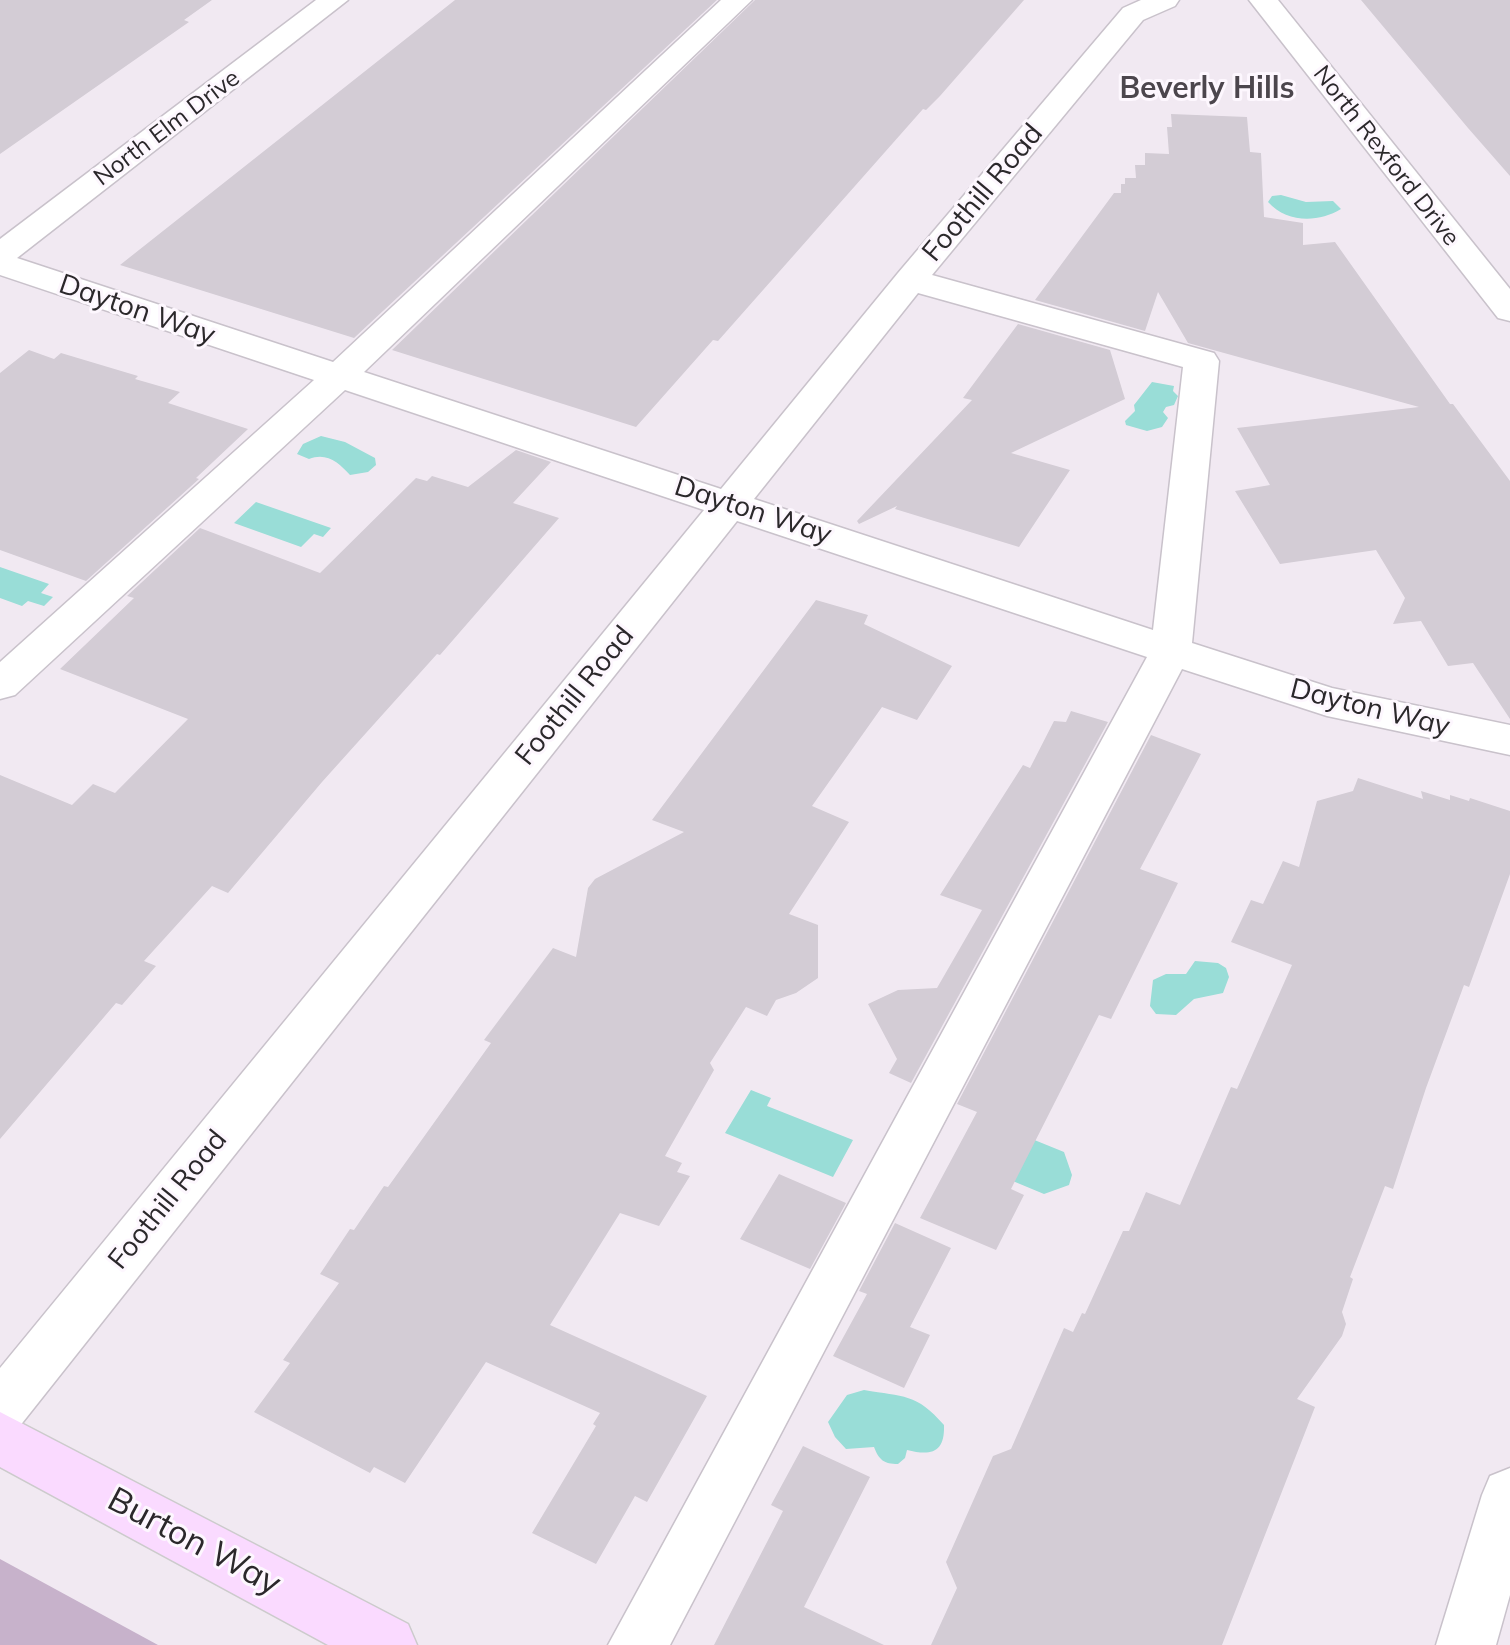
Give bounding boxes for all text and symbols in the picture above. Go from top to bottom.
street label: North Rexford Drive [1307,60,1465,252]
street label: North Elm Drive [89,64,245,192]
district label: Beverly Hills [1119,71,1295,107]
street label: Foothill Road [916,117,1050,269]
street label: Dayton Way [54,268,220,352]
street label: Dayton Way [670,470,836,552]
street label: Foothill Road [509,620,641,772]
street label: Dayton Way [1287,672,1453,744]
street label: Foothill Road [102,1124,234,1276]
street label: Burton Way [101,1479,287,1605]

